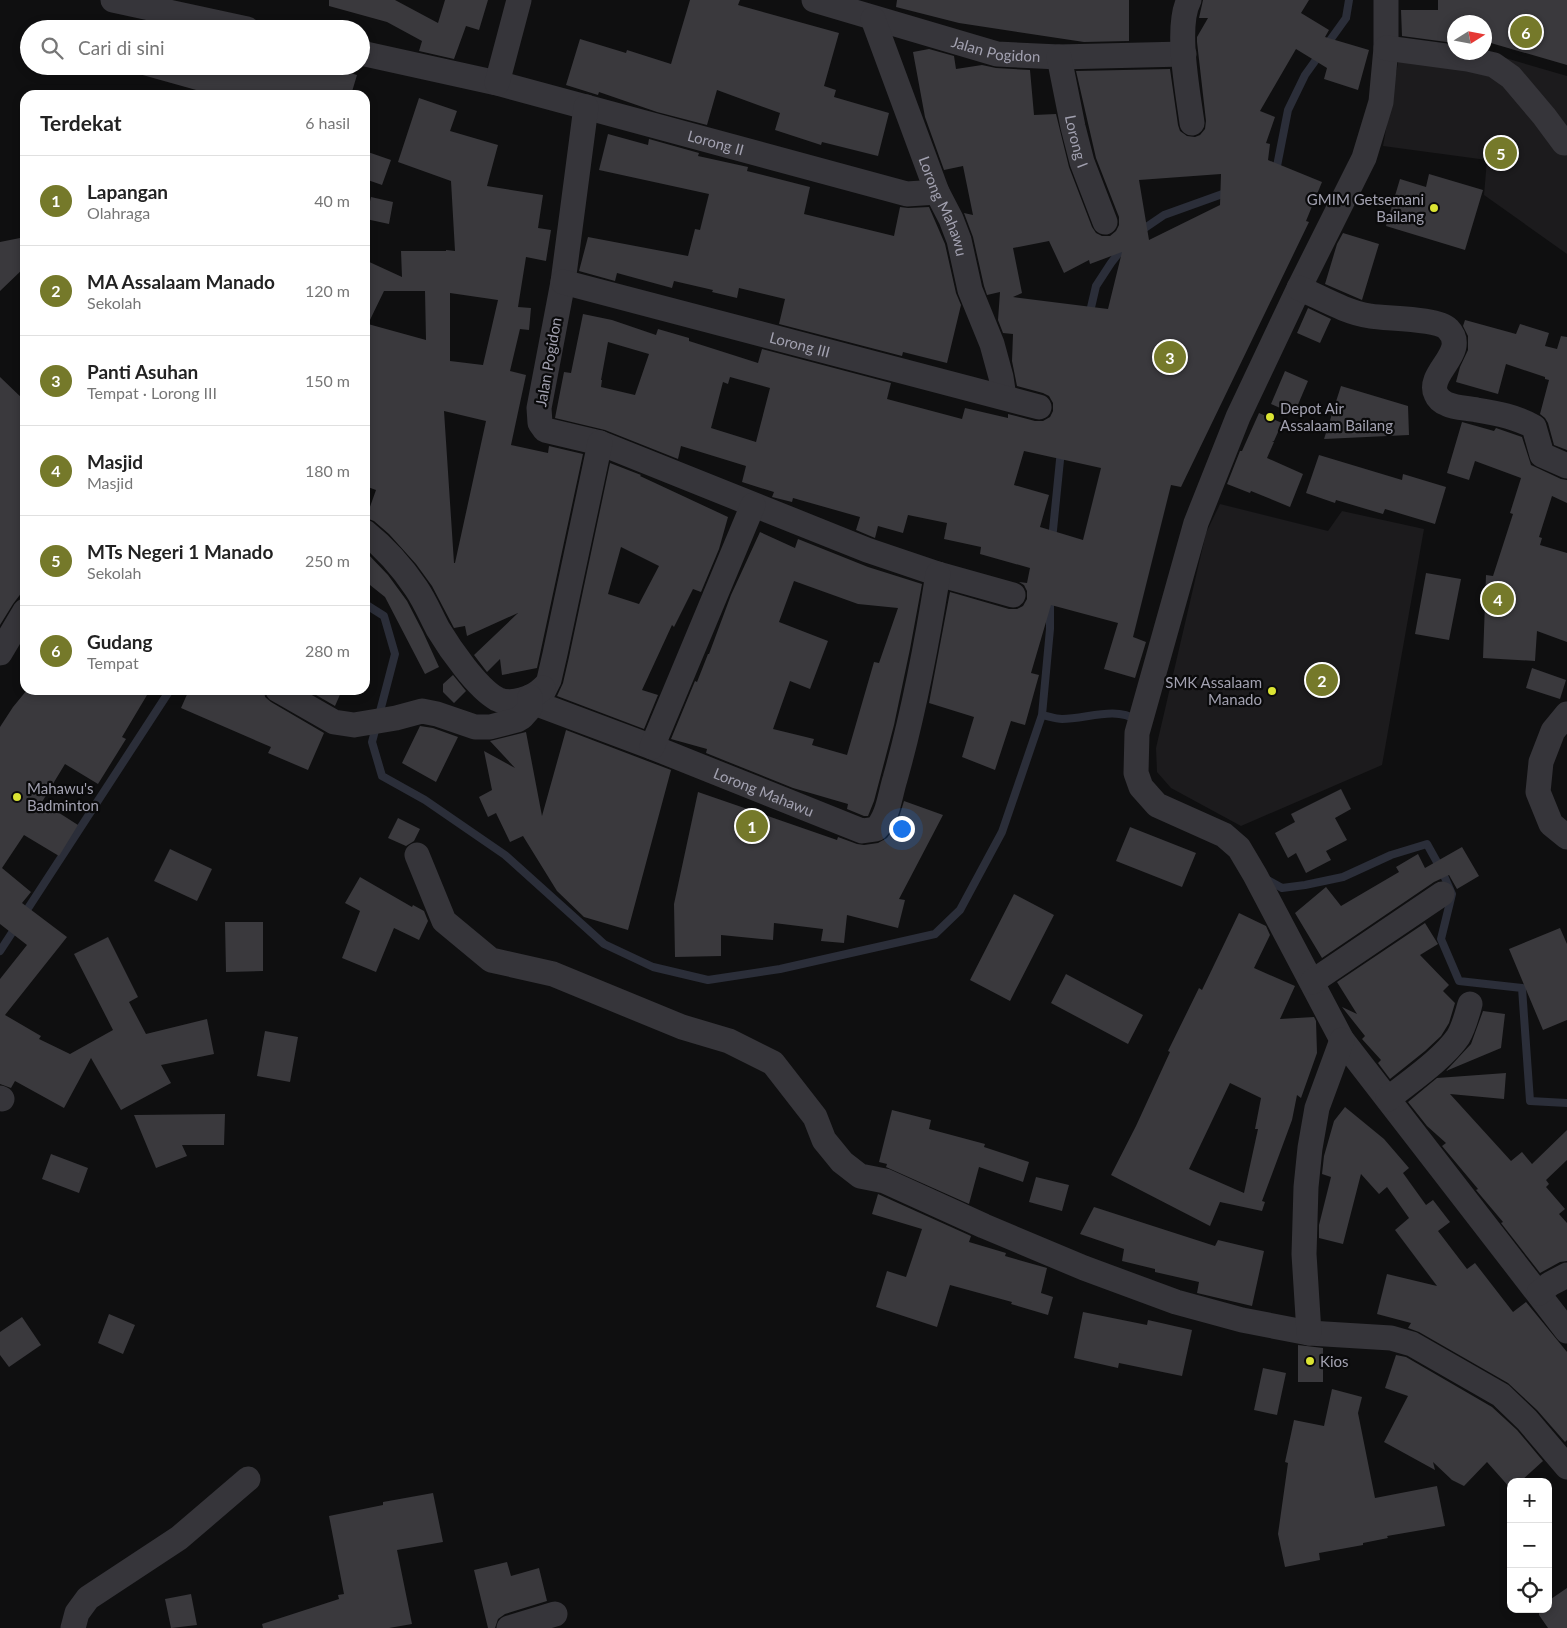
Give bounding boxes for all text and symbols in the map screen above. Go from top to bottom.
pin: 6 [1510,13,1542,51]
north arrow [1447,15,1492,60]
search box [20,20,370,75]
street label: Jalan Pogidon [949,32,1041,65]
icon: search [38,34,66,62]
text: Cari di sini [78,36,165,59]
text: Terdekat [40,110,122,135]
text: 6 hasil [305,113,350,132]
street label: Lorong I [1062,113,1092,170]
street label: Lorong II [686,126,746,158]
pin: 5 [1485,134,1517,172]
street label: Lorong Mahawu [915,154,971,257]
text: Lapangan [87,180,168,203]
place label: GMIM Getsemani Bailang [1307,190,1424,225]
text: 1 [51,191,61,210]
text: 40 m [314,191,350,210]
marker: GMIM Getsemani Bailang [1428,202,1440,214]
text: Olahraga [87,203,150,222]
text: MA Assalaam Manado [87,270,275,293]
text: 2 [51,281,61,300]
text: 120 m [305,281,350,300]
text: Sekolah [87,293,141,312]
street label: Jalan Pogidon [531,316,565,408]
street label: Lorong III [768,328,832,361]
pin: 3 [1154,338,1186,376]
text: Panti Asuhan [87,360,198,383]
text: 3 [51,371,61,390]
text: 150 m [305,371,350,390]
text: Tempat · Lorong III [87,383,217,402]
place label: Depot Air Assalaam Bailang [1280,399,1393,434]
marker: Depot Air Assalaam Bailang [1264,411,1276,423]
text: Masjid [87,450,143,473]
text: 4 [51,461,61,480]
text: 180 m [305,461,350,480]
text: Masjid [87,473,133,492]
text: MTs Negeri 1 Manado [87,540,273,563]
text: 5 [51,551,61,570]
text: 250 m [305,551,350,570]
text: Sekolah [87,563,141,582]
pin: 4 [1482,580,1514,618]
text: Gudang [87,630,153,653]
text: 6 [51,641,61,660]
text: 280 m [305,641,350,660]
text: Tempat [87,653,139,672]
pin: 2 [1306,661,1338,699]
place label: SMK Assalaam Manado [1165,673,1262,708]
marker: SMK Assalaam Manado [1266,685,1278,697]
street label: Lorong Mahawu [711,764,817,820]
place label: Mahawu's Badminton [27,779,99,814]
marker: Mahawu's Badminton [11,791,23,803]
pin: 1 [736,807,768,845]
your location [889,816,915,842]
place label: Kios [1320,1352,1349,1370]
marker: Kios [1304,1355,1316,1367]
map controls [1507,1478,1552,1613]
button: + [1507,1478,1552,1523]
button: − [1507,1523,1552,1568]
button: locate [1507,1568,1552,1613]

